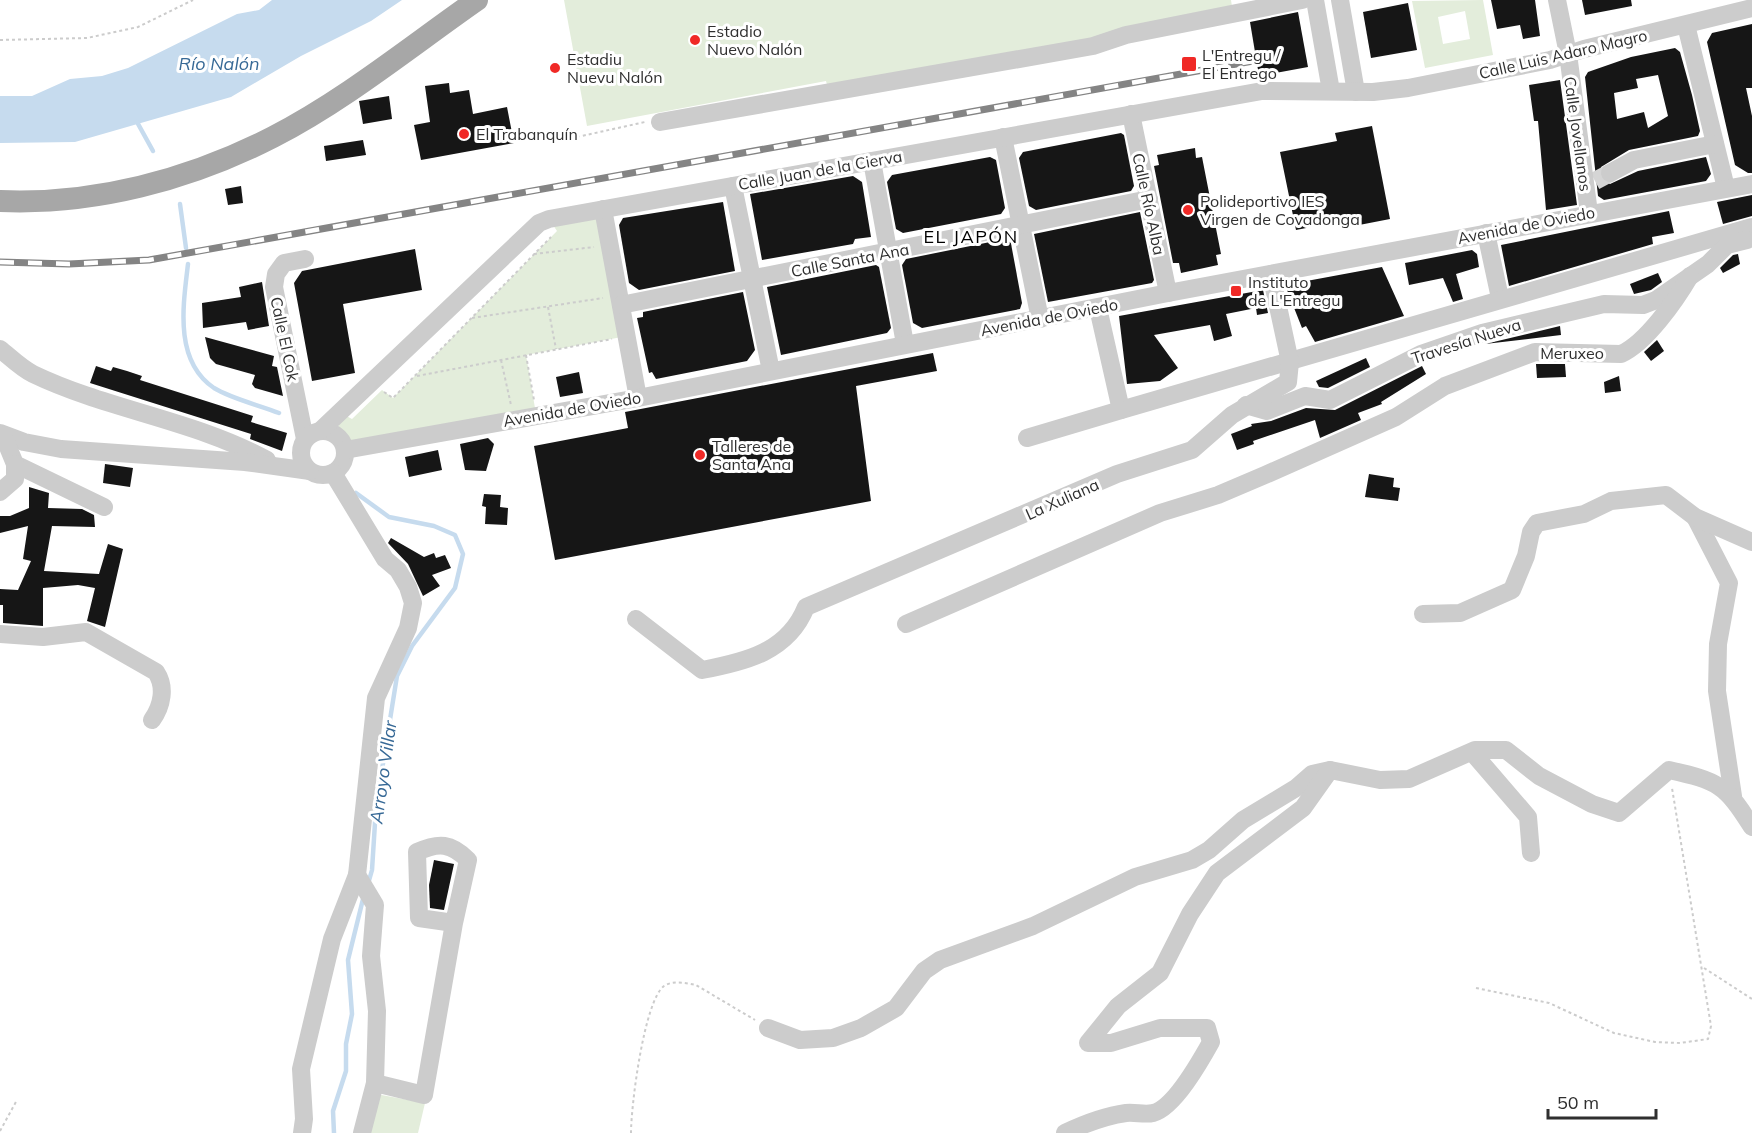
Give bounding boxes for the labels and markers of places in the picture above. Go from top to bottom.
place label: Estadio Nuevo Nalón [707,21,802,59]
marker: Estadio Nuevo Nalón [688,33,702,47]
place label: L'Entregu / El Entrego [1202,45,1281,83]
place label: Estadiu Nuevu Nalón [567,49,663,87]
marker: L'Entregu / El Entrego [1180,55,1198,73]
marker: Estadiu Nuevu Nalón [548,61,562,75]
place label: El Trabanquín [476,124,578,144]
marker: El Trabanquín [457,127,471,141]
place label: Polideportivo IES Virgen de Covadonga [1200,191,1360,229]
marker: Polideportivo IES Virgen de Covadonga [1181,203,1195,217]
place label: Instituto de L'Entregu [1248,272,1340,310]
marker: Instituto de L'Entregu [1229,284,1243,298]
place label: Talleres de Santa Ana [712,436,791,474]
marker: Talleres de Santa Ana [693,448,707,462]

